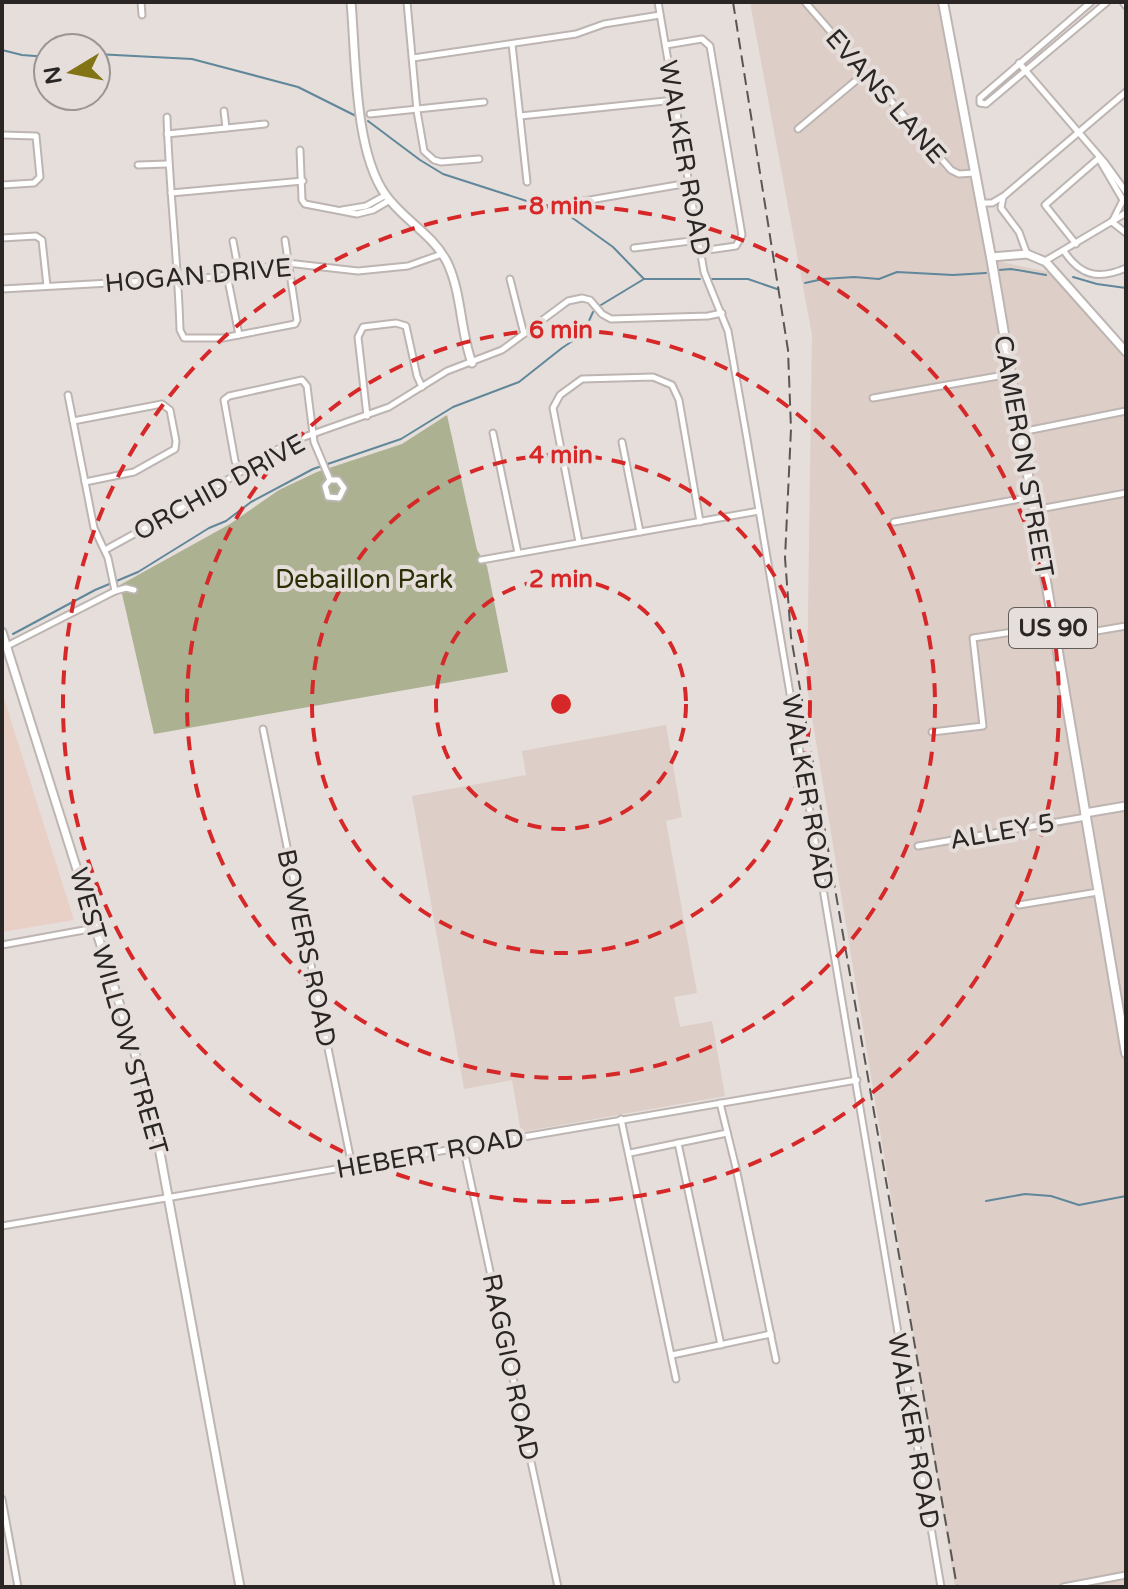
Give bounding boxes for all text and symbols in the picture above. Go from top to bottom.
street label: EVANS LANE [819,23,952,170]
north arrow [32,32,112,112]
street label: WALKER ROAD [652,58,717,258]
text: N [39,64,68,86]
text: 8 min [529,192,593,221]
street label: HOGAN DRIVE [103,252,293,299]
text: 6 min [529,316,593,345]
street label: CAMERON STREET [987,333,1060,580]
street label: ORCHID DRIVE [128,428,310,547]
text: 4 min [529,441,593,470]
park label: Debaillon Park [275,564,453,595]
text: 2 min [529,565,593,594]
road number: US 90 [1009,608,1097,648]
centre of rings [547,690,575,718]
street label: WALKER ROAD [775,692,840,892]
street label: ALLEY 5 [947,807,1057,856]
street label: BOWERS ROAD [270,846,343,1050]
street label: WEST WILLOW STREET [63,864,174,1158]
street label: HEBERT ROAD [334,1122,526,1185]
street label: RAGGIO ROAD [476,1271,545,1463]
street label: WALKER ROAD [881,1331,946,1531]

